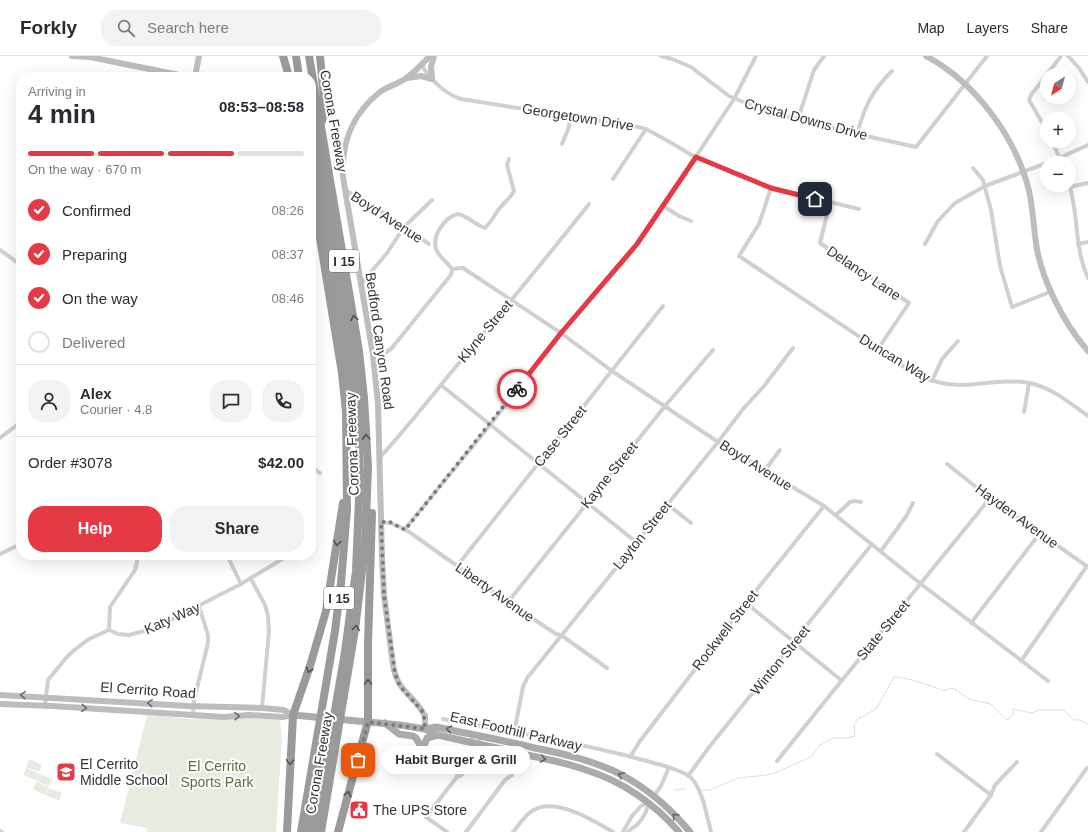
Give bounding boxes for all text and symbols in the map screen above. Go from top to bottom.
search box [101,10,381,46]
text: Forkly [20,17,77,38]
icon: search [115,17,137,39]
text: Search here [147,19,229,36]
text: Map [917,20,945,36]
text: Layers [967,20,1009,36]
text: Share [1031,20,1068,36]
north arrow [1040,68,1076,104]
map controls [1040,68,1076,192]
street label: Corona Freeway [317,69,351,173]
text: Arriving in [28,84,86,99]
street label: Crystal Downs Drive [743,95,870,143]
text: 08:53–08:58 [219,98,304,115]
text: 4 min [28,99,96,129]
street label: Georgetown Drive [521,100,635,134]
button: + [1040,112,1076,148]
button: − [1040,156,1076,192]
text: On the way · 670 m [28,162,141,177]
pin [798,182,832,216]
street label: Boyd Avenue [348,188,426,246]
icon: home [804,188,826,210]
icon: check [28,199,50,221]
text: Confirmed [62,202,131,219]
text: 08:26 [271,203,304,218]
street label: Delancy Lane [824,242,904,304]
icon: check [28,243,50,265]
text: Preparing [62,246,127,263]
text: 08:37 [271,247,304,262]
road number: I 15 [329,250,359,272]
street label: Bedford Canyon Road [362,271,398,411]
icon: check [28,287,50,309]
text: On the way [62,290,138,307]
text: 08:46 [271,291,304,306]
street label: Klyne Street [454,297,516,365]
one-way arrow [350,315,359,321]
street label: Duncan Way [857,331,933,385]
text: Delivered [62,334,125,351]
courier [497,369,537,409]
icon: bike [506,378,528,400]
button: person [28,380,70,422]
button: chat [210,380,252,422]
button: phone [262,380,304,422]
text: Alex [80,385,112,402]
street label: Corona Freeway [342,392,362,496]
text: Courier · 4.8 [80,402,152,417]
street label: Case Street [531,402,590,470]
one-way arrow [362,434,370,440]
street label: Boyd Avenue [717,436,795,494]
street label: Kayne Street [577,438,641,511]
text: Order #3078 [28,454,112,471]
text: $42.00 [258,454,304,471]
street label: Hayden Avenue [972,481,1062,552]
street label: Layton Street [610,498,674,572]
button: Help [28,506,162,552]
button: Share [170,506,304,552]
one-way arrow [333,540,342,546]
street label: Liberty Avenue [453,559,538,625]
road number: I 15 [324,587,354,609]
street label: Rockwell Street [689,587,761,673]
street label: State Street [853,596,913,663]
street label: Katy Way [142,599,202,637]
street label: Winton Street [747,622,813,698]
one-way arrow [351,625,360,631]
one-way arrow [305,666,314,673]
street label: El Cerrito Road [100,679,196,701]
one-way arrow [364,679,372,685]
one-way arrow [20,691,26,700]
one-way arrow [147,699,153,707]
one-way arrow [81,703,87,712]
street label: East Foothill Parkway [449,708,583,754]
street label: Corona Freeway [302,711,336,815]
one-way arrow [234,712,240,721]
one-way arrow [446,726,452,734]
pin [341,743,375,777]
callout: Habit Burger & Grill [382,746,530,774]
icon: bag [347,749,369,771]
text: Habit Burger & Grill [395,752,517,767]
one-way arrow [540,754,546,762]
place label: El Cerrito Middle School [80,756,168,788]
park label: El Cerrito Sports Park [180,758,255,790]
one-way arrow [286,759,294,765]
school or university icon: El Cerrito Middle School [55,761,77,783]
one-way arrow [618,772,625,780]
one-way arrow [343,791,352,798]
public building icon: The UPS Store [348,799,370,821]
place label: The UPS Store [373,802,467,818]
one-way arrow [673,813,680,821]

